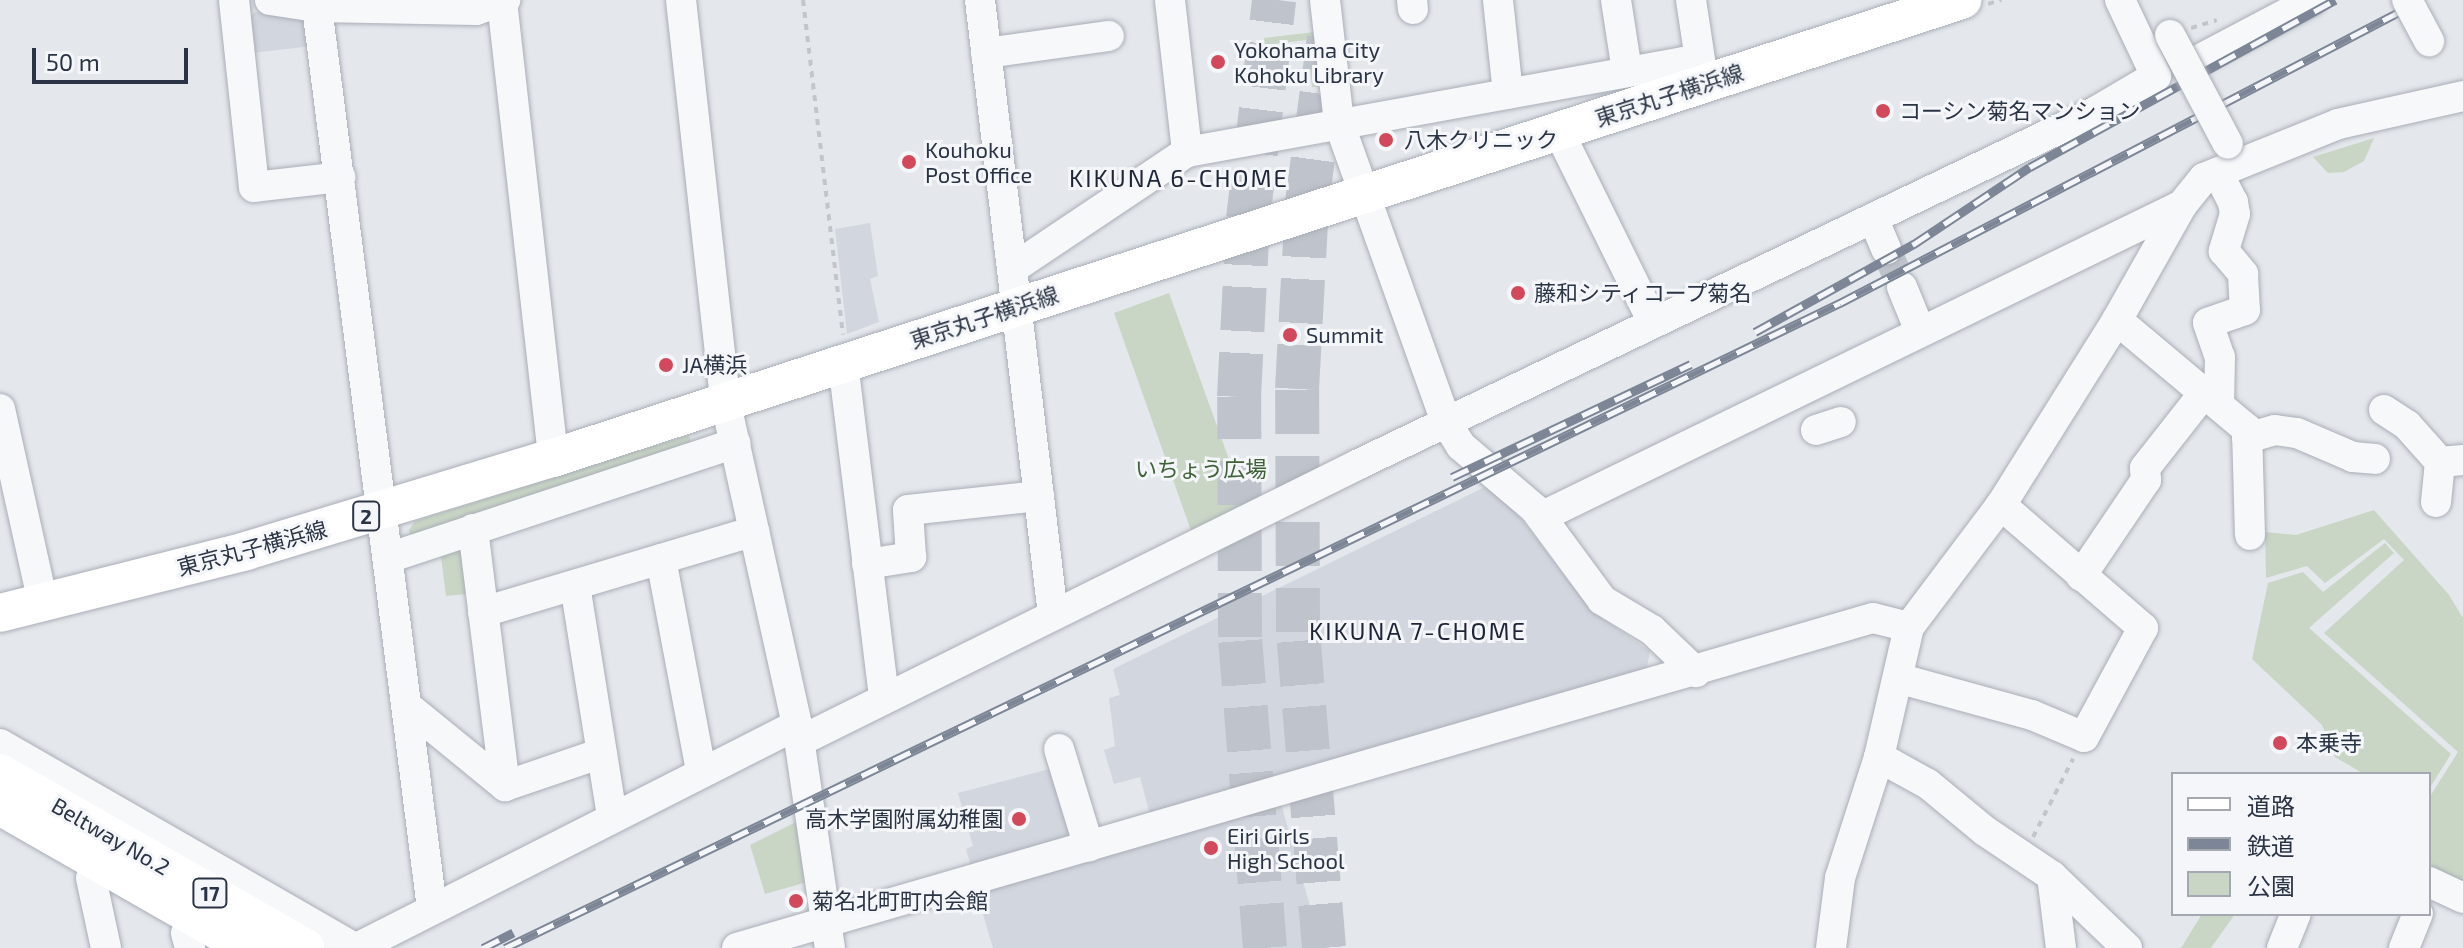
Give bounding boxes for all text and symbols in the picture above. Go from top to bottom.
scale bar [36,32,192,82]
place label: Yokohama City Kohoku Library [1234,36,1384,88]
text: 50 m [46,47,100,76]
marker: Yokohama City Kohoku Library [1209,53,1227,71]
street label: 東京丸子横浜線 [1592,59,1746,131]
place label: コーシン菊名マンション [1899,98,2141,124]
marker: コーシン菊名マンション [1874,102,1892,120]
place label: 八木クリニック [1404,127,1558,153]
marker: 八木クリニック [1375,129,1397,151]
place label: Kouhoku Post Office [925,136,1032,188]
marker: Kouhoku Post Office [900,153,918,171]
district label: KIKUNA 6-CHOME [1069,164,1289,192]
place label: 藤和シティコープ菊名 [1534,280,1754,306]
street label: 東京丸子横浜線 [907,281,1061,353]
marker: 藤和シティコープ菊名 [1509,284,1527,302]
place label: Summit [1306,322,1383,348]
marker: Summit [1281,326,1299,344]
place label: JA横浜 [682,352,747,378]
marker: JA横浜 [657,356,675,374]
park label: いちょう広場 [1135,456,1267,482]
road number: 2 [352,500,380,532]
street label: 東京丸子横浜線 [174,515,330,581]
district label: KIKUNA 7-CHOME [1309,617,1527,645]
place label: 本乗寺 [2296,730,2362,756]
marker: 本乗寺 [2271,734,2289,752]
legend [2171,772,2431,916]
street label: Beltway No.2 [47,791,175,881]
text: 道路 [2247,791,2295,820]
place label: 高木学園附属幼稚園 [805,806,1003,832]
marker: 高木学園附属幼稚園 [1010,810,1028,828]
place label: Eiri Girls High School [1227,822,1345,874]
text: 鉄道 [2247,831,2295,860]
marker: Eiri Girls High School [1202,839,1220,857]
text: 公園 [2247,871,2295,900]
road number: 17 [192,877,228,909]
place label: 菊名北町町内会館 [812,888,988,914]
marker: 菊名北町町内会館 [787,892,805,910]

